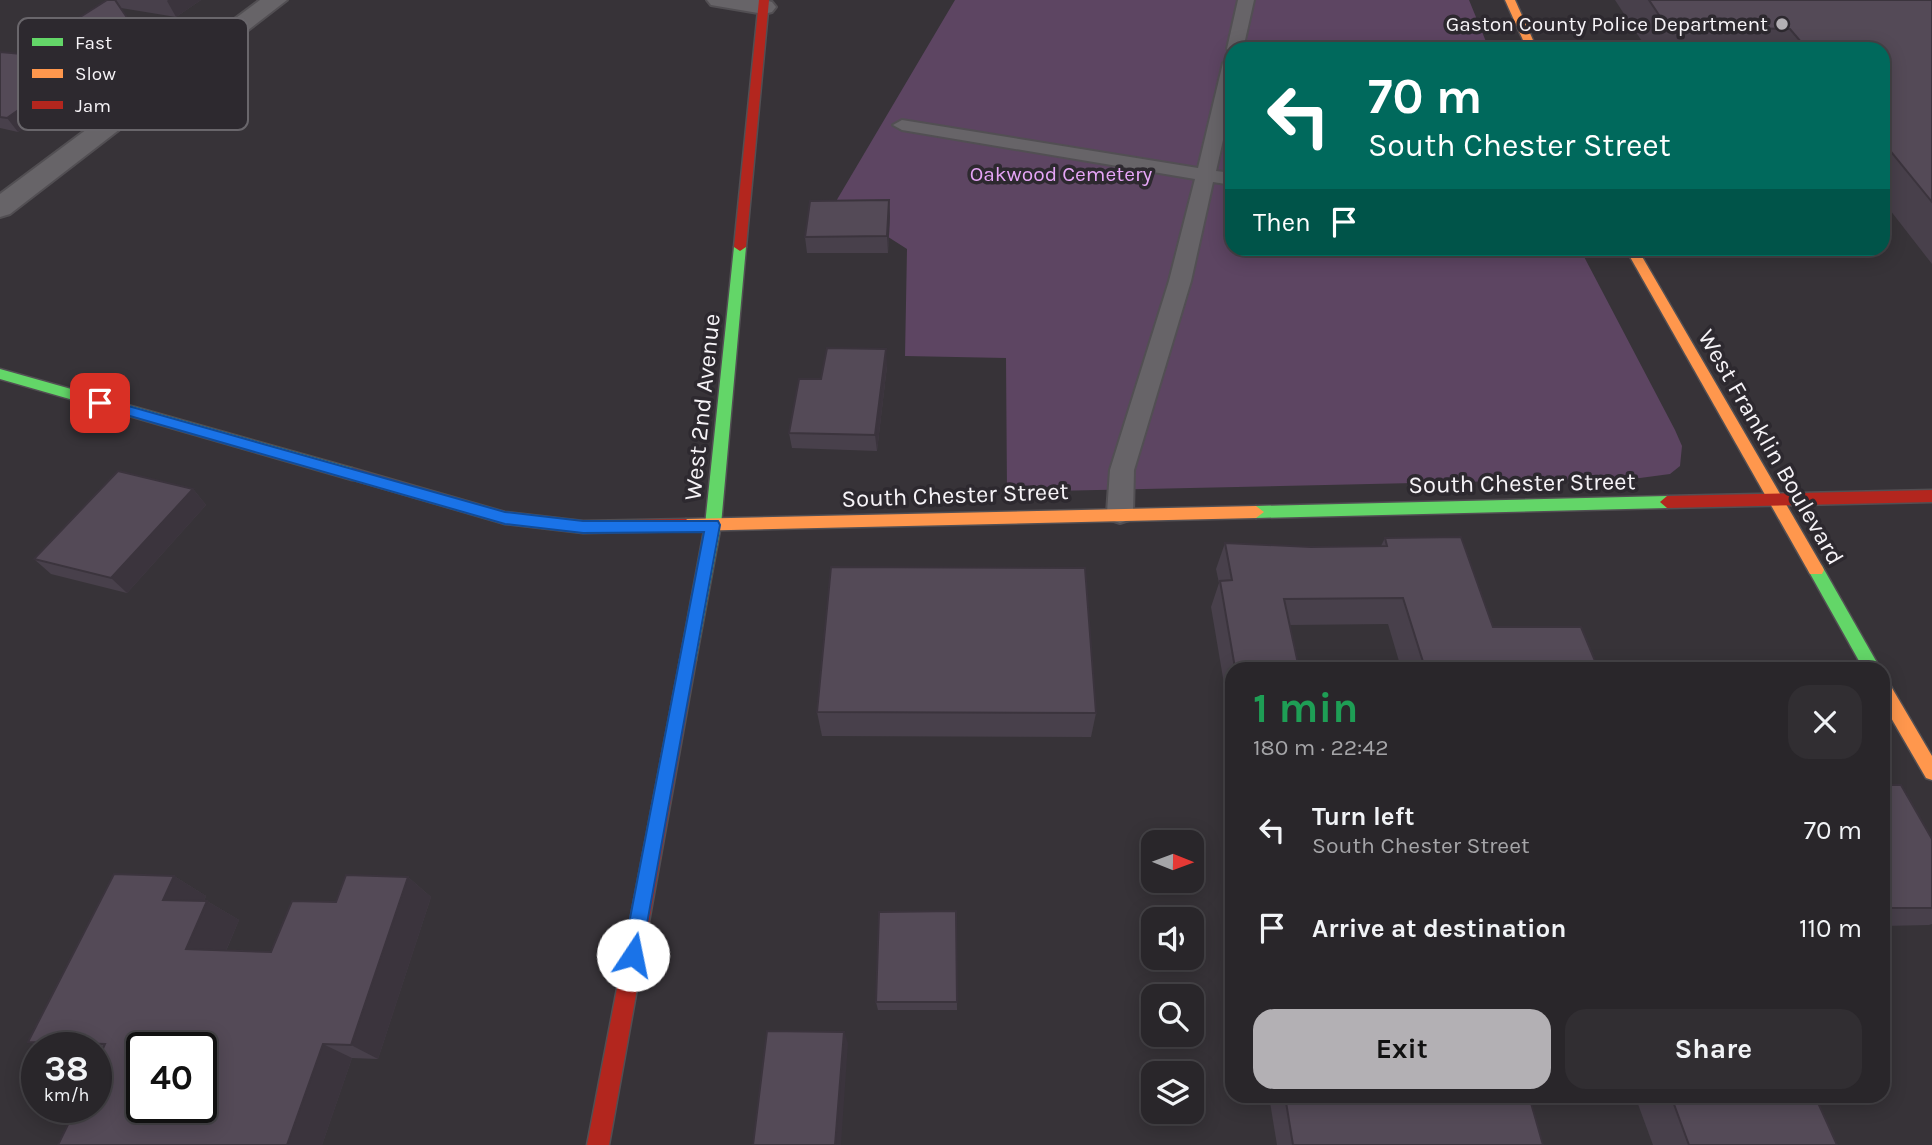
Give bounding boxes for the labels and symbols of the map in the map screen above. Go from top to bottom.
place label: Gaston County Police Department [1446,12,1768,36]
marker: Gaston County Police Department [1774,16,1790,32]
legend [18,18,248,130]
text: Fast [75,32,112,54]
text: Slow [75,63,116,85]
text: Jam [75,95,111,117]
park label: Oakwood Cemetery [970,162,1153,186]
street label: West 2nd Avenue [678,312,726,502]
street label: West Franklin Boulevard [1692,325,1850,569]
pin [70,373,130,433]
street label: South Chester Street [1408,467,1636,499]
street label: South Chester Street [841,477,1069,513]
north arrow [1141,830,1204,892]
position arrow [596,918,670,992]
speed limit sign: 40 [126,1032,217,1123]

